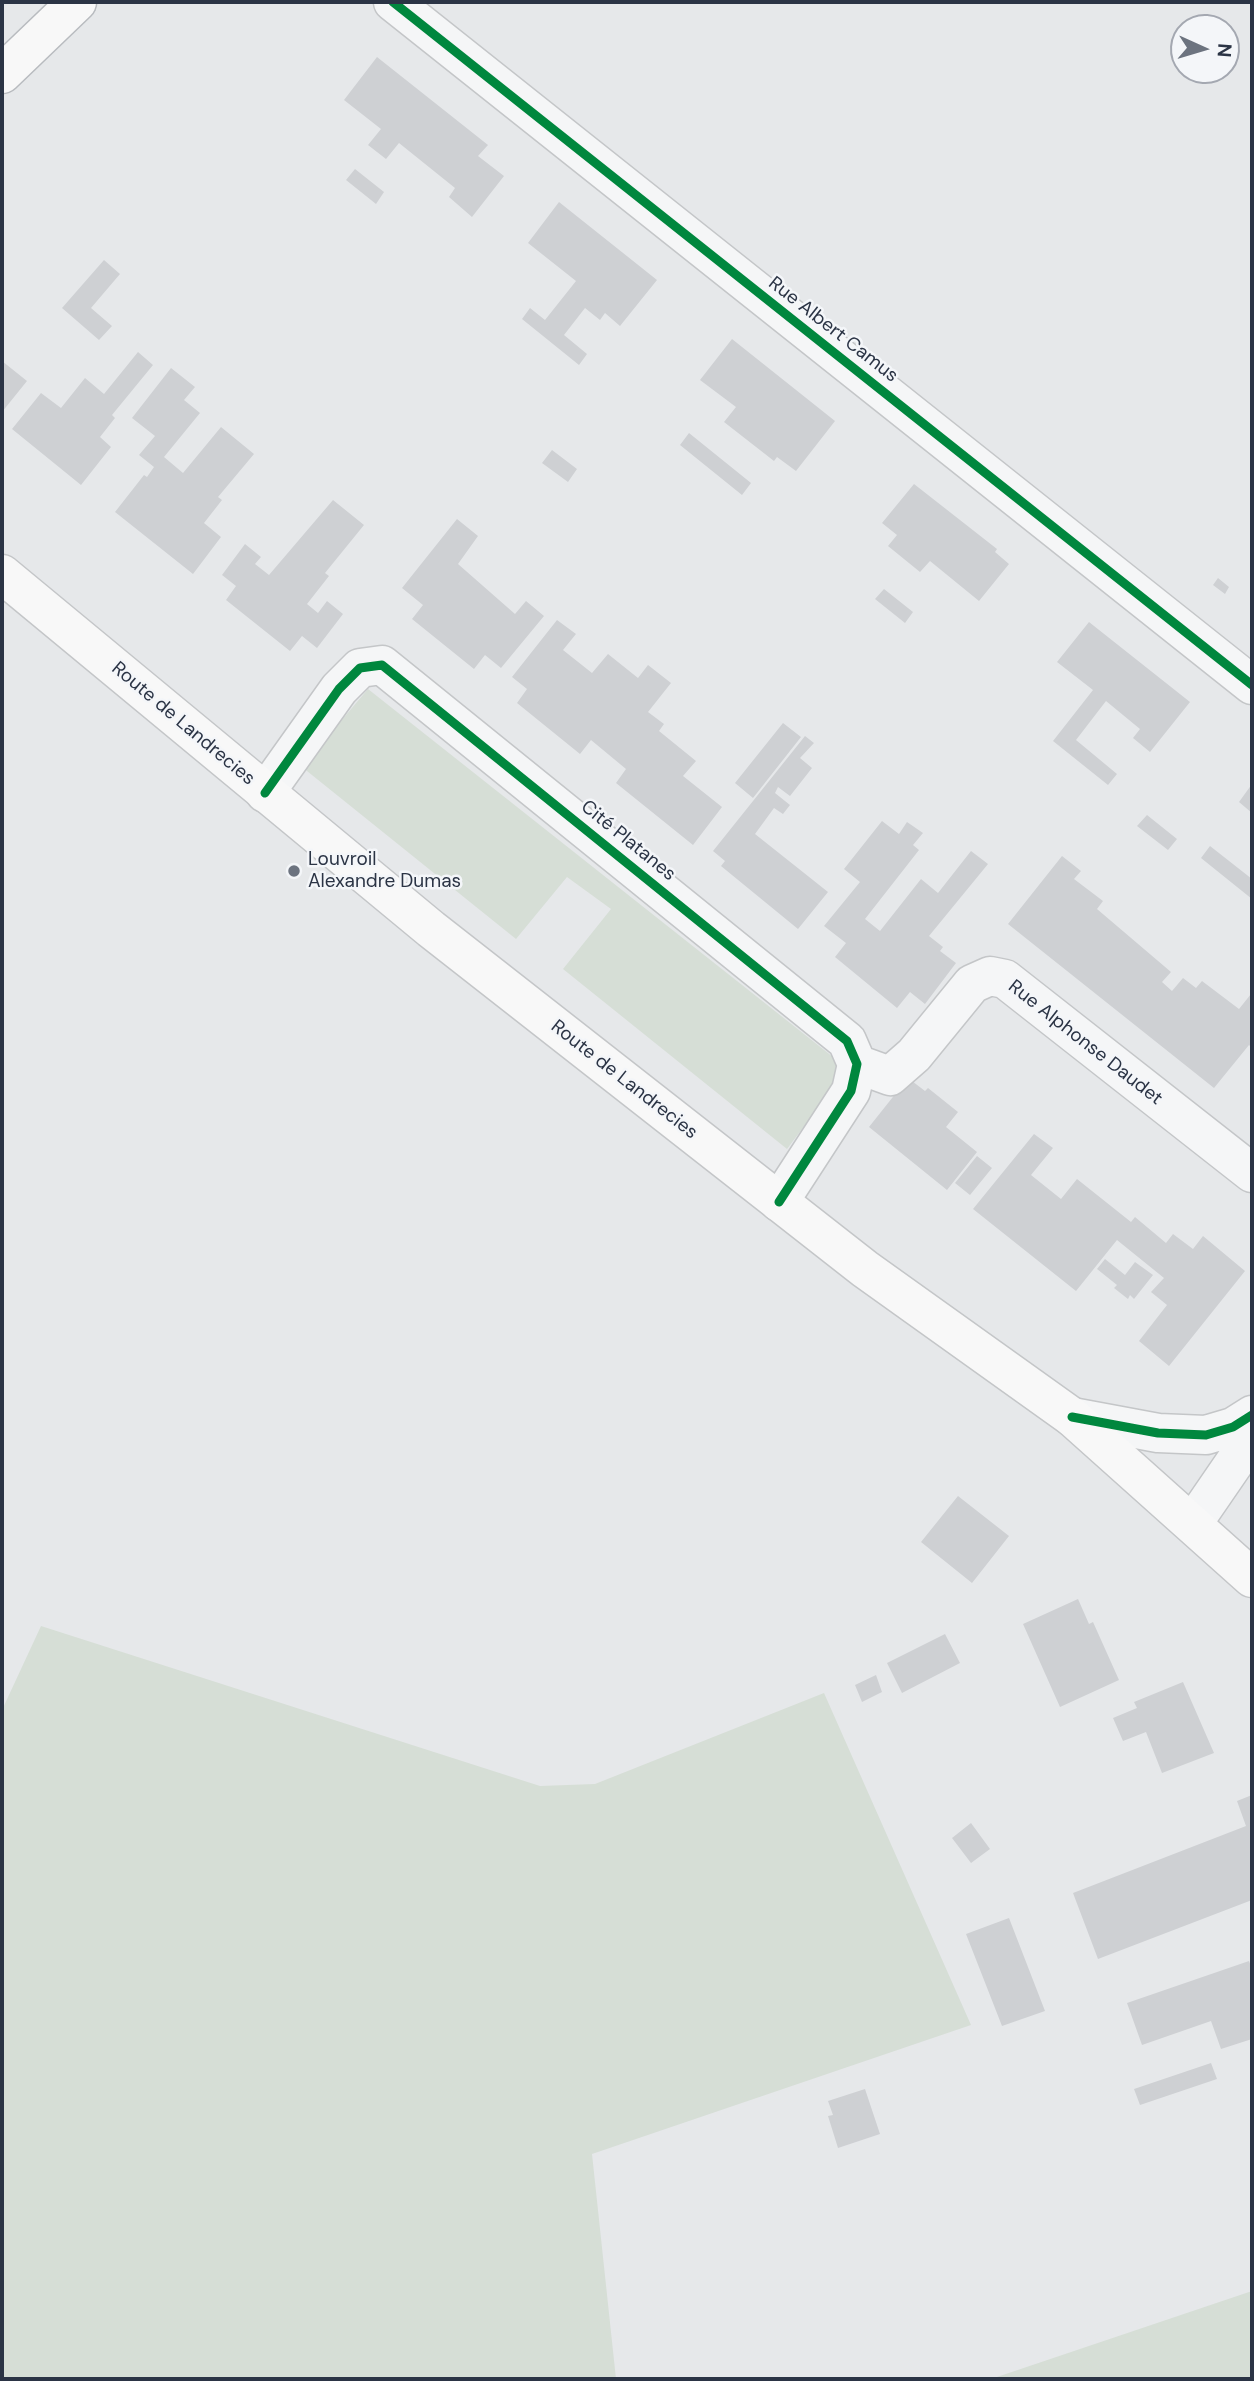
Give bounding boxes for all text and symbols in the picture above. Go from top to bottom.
north arrow [1170,14,1240,84]
text: N [1212,43,1237,58]
street label: Rue Albert Camus [764,272,902,388]
street label: Route de Landrecies [107,657,259,791]
street label: Cité Platanes [576,796,680,886]
place label: Louvroil Alexandre Dumas [308,849,461,893]
marker: Louvroil Alexandre Dumas [286,863,302,879]
street label: Rue Alphonse Daudet [1003,976,1167,1110]
street label: Route de Landrecies [546,1016,702,1144]

